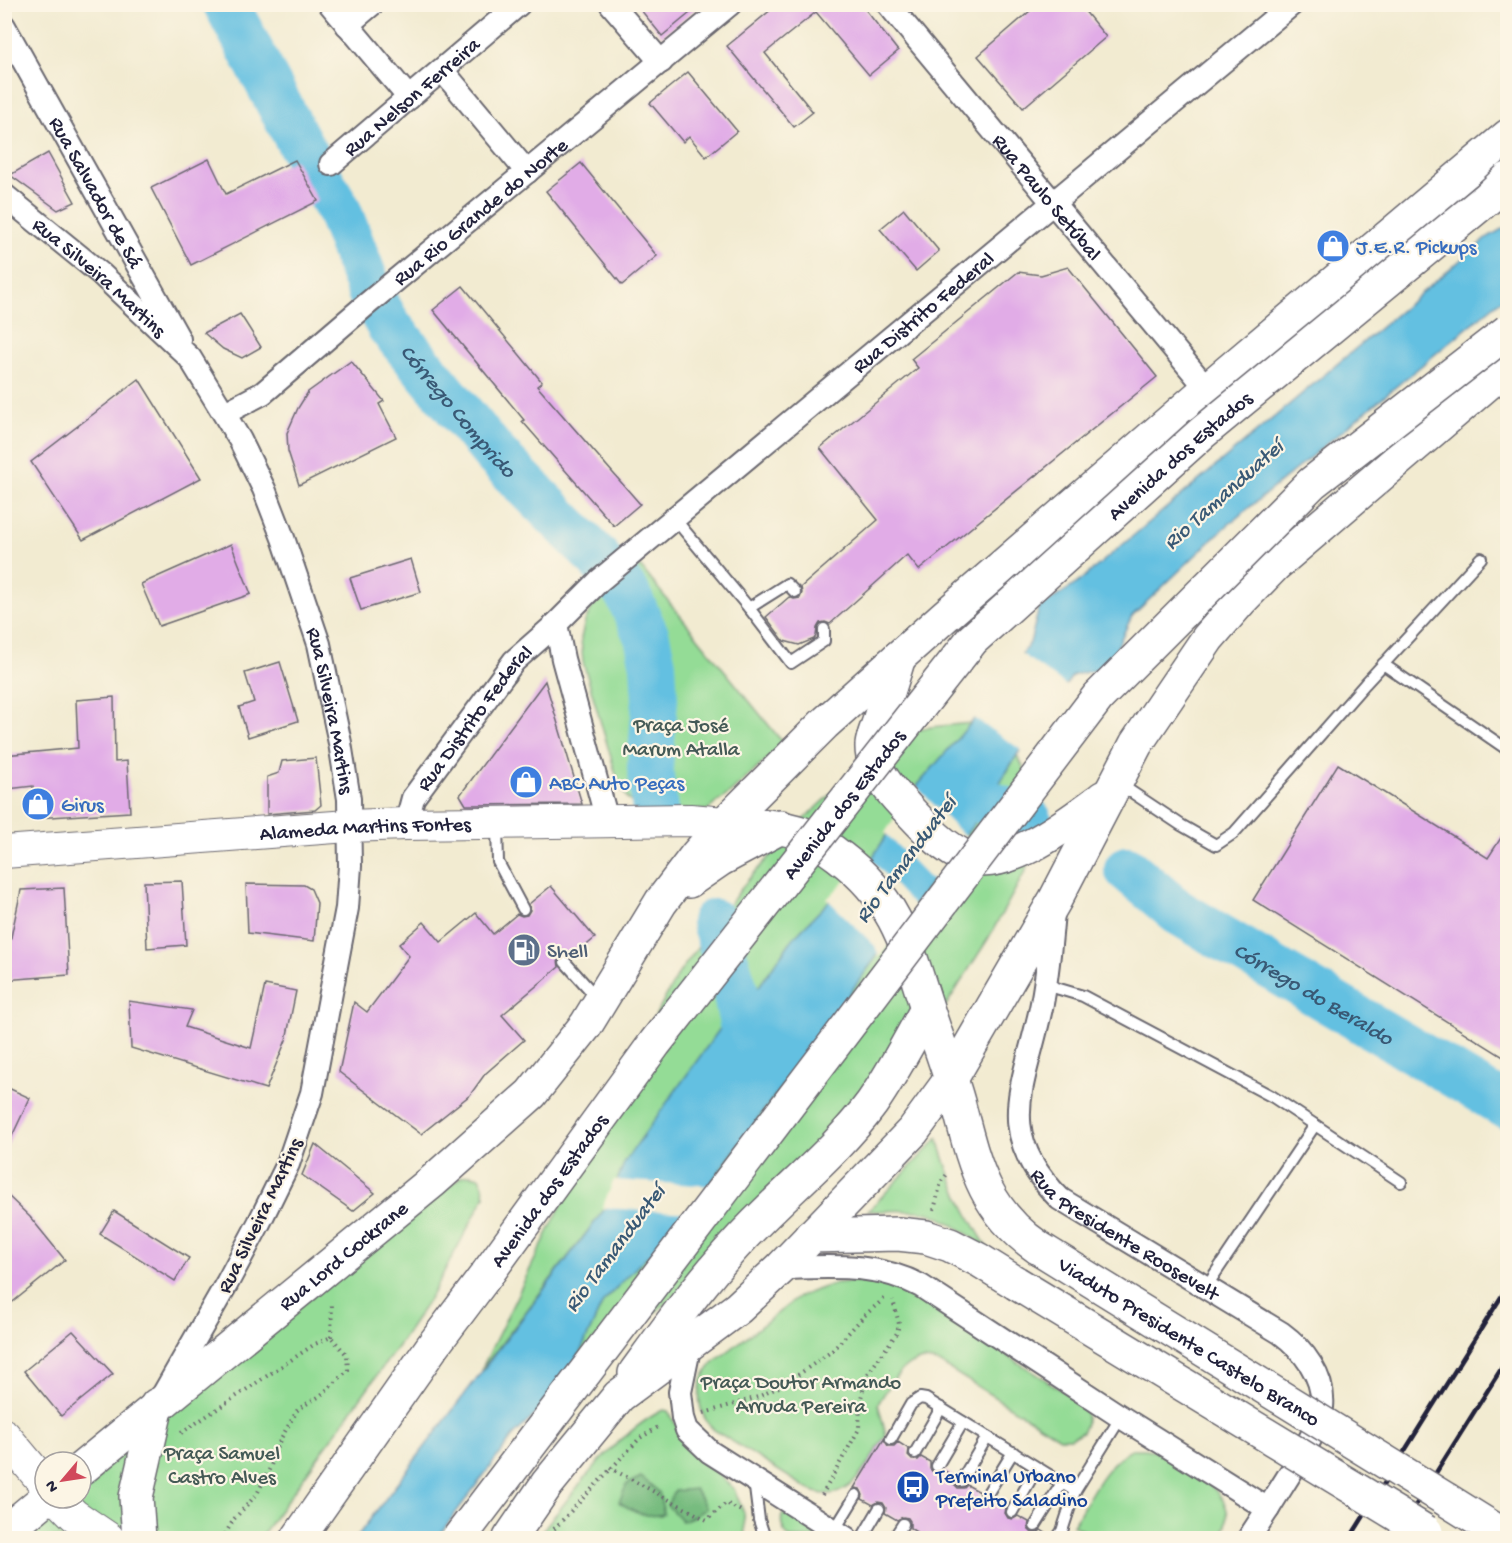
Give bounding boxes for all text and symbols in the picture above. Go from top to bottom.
street label: Rua Nelson Ferreira [340,33,488,164]
street label: Rua Salvador de Sá [41,113,147,275]
street label: Rua Paulo Setúbal [985,130,1105,267]
street label: Rua Rio Grande do Norte [389,133,575,293]
street label: Rua Silveira Martins [26,214,170,345]
shop icon: J.E.R. Pickups [1315,228,1351,264]
place label: J.E.R. Pickups [1356,237,1478,262]
street label: Rua Distrito Federal [849,248,1001,381]
water label: Córrego Comprido [393,341,521,486]
street label: Avenida dos Estados [1104,387,1260,528]
water label: Rio Tamanduateí [1159,432,1293,557]
street label: Rua Silveira Martins [298,625,357,797]
street label: Rua Distrito Federal [413,641,539,797]
park label: Praça José Marum Atalla [623,715,741,764]
street label: Avenida dos Estados [779,725,913,886]
shop icon: ABC Auto Peças [508,764,544,800]
place label: ABC Auto Peças [549,773,685,798]
shop icon: Girus [20,786,56,822]
water label: Rio Tamanduateí [851,788,966,929]
place label: Girus [61,795,105,820]
street label: Alameda Martins Fontes [259,814,472,849]
fuel station icon: Shell [506,932,542,968]
water label: Córrego do Beraldo [1228,939,1398,1054]
place label: Shell [547,941,588,966]
street label: Avenida dos Estados [487,1109,616,1274]
street label: Rua Silveira Martins [214,1134,311,1298]
street label: Rua Presidente Roosevelt [1023,1165,1225,1310]
water label: Rio Tamanduateí [560,1177,675,1318]
street label: Rua Lord Cockrane [275,1197,415,1318]
street label: Viaduto Presidente Castelo Branco [1051,1253,1323,1434]
park label: Praça Doutor Armando Arruda Pereira [700,1372,901,1421]
park label: Praça Samuel Castro Alves [163,1443,280,1492]
north arrow [33,1450,93,1510]
place label: Terminal Urbano Prefeito Saladino [935,1466,1088,1515]
bus stop icon: Terminal Urbano Prefeito Saladino [895,1469,931,1505]
text: N [42,1476,64,1495]

